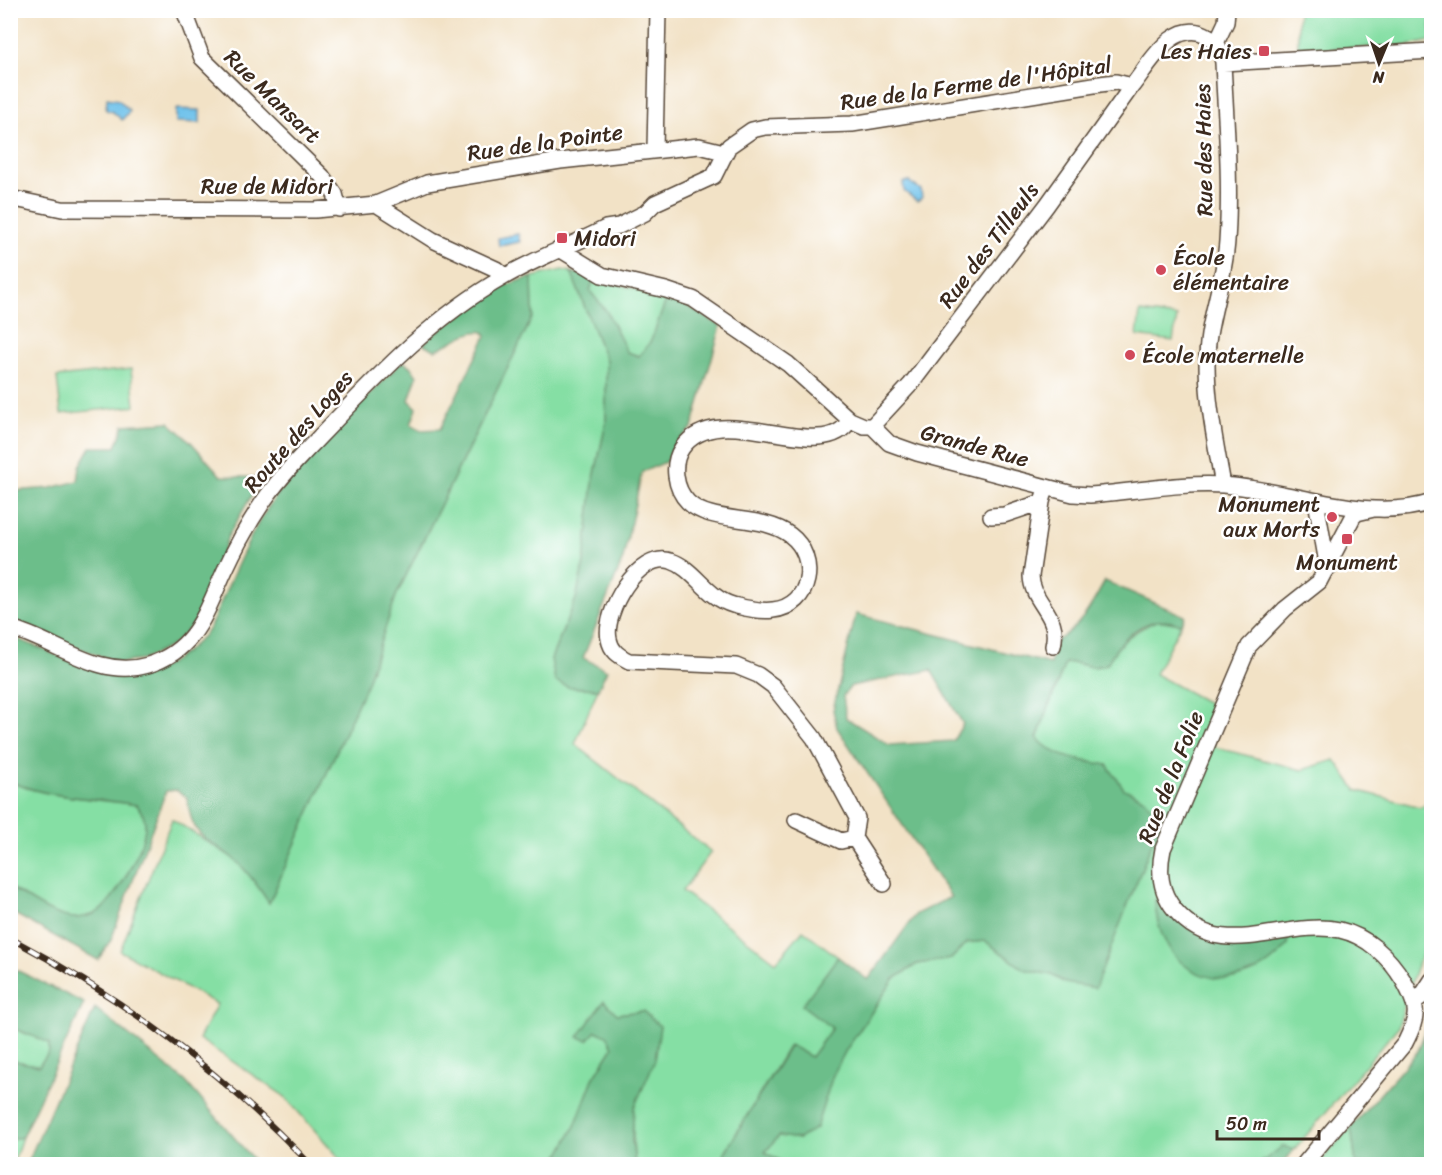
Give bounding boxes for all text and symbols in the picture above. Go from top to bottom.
place label: Les Haies [1161,32,1253,71]
north arrow [1349,33,1409,93]
street label: Rue Mansart [215,39,331,154]
marker: Les Haies [1257,44,1271,58]
street label: Rue de la Ferme de l'Hôpital [838,45,1115,122]
text: N [1372,63,1386,92]
street label: Rue des Haies [1183,83,1224,217]
street label: Rue de la Pointe [465,112,625,173]
street label: Rue de Midori [201,167,334,206]
street label: Rue des Tilleuls [928,174,1049,317]
place label: Midori [574,219,637,258]
marker: Midori [555,231,569,245]
place label: École élémentaire [1173,238,1289,302]
marker: École élémentaire [1154,263,1168,277]
place label: École maternelle [1142,336,1304,375]
marker: École maternelle [1123,348,1137,362]
street label: Route des Loges [233,360,364,502]
street label: Grande Rue [916,412,1033,479]
place label: Monument aux Morts [1218,485,1321,549]
marker: Monument aux Morts [1325,510,1339,524]
marker: Monument [1340,532,1354,546]
place label: Monument [1296,543,1398,582]
street label: Rue de la Folie [1126,705,1215,849]
scale bar [1217,1103,1319,1141]
text: 50 m [1226,1108,1267,1140]

